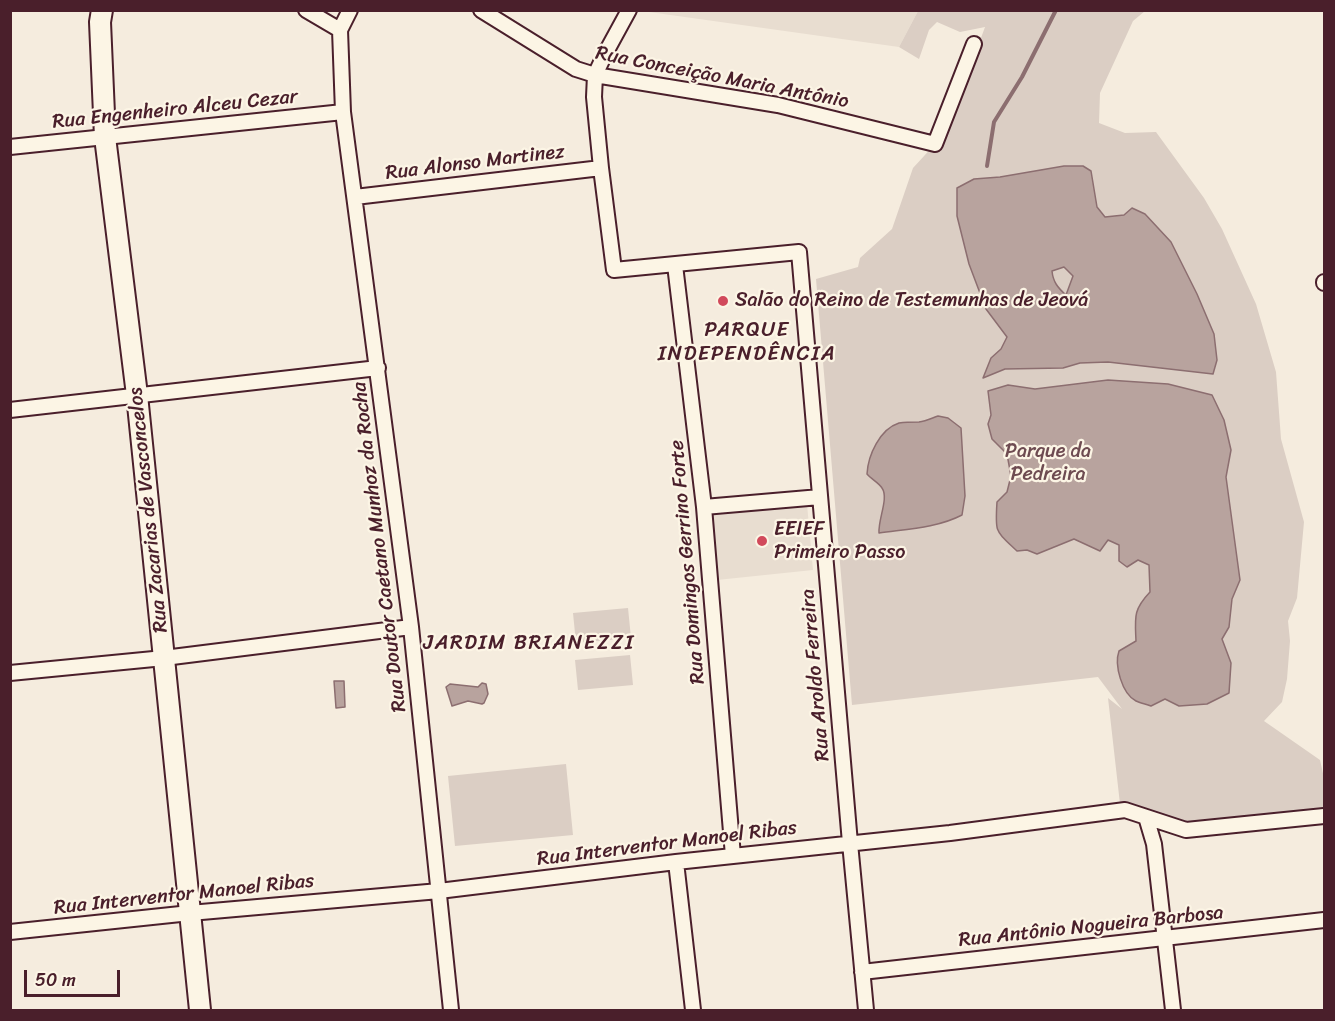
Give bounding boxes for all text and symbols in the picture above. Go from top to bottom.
street label: Rua Conceição Maria Antônio [593,42,851,114]
street label: Rua Engenheiro Alceu Cezar [51,85,299,135]
street label: Rua Alonso Martinez [384,140,566,186]
place label: Salão do Reino de Testemunhas de Jeová [735,289,1088,313]
marker: Salão do Reino de Testemunhas de Jeová [716,294,730,308]
district label: PARQUE INDEPENDÊNCIA [658,318,836,368]
street label: Rua Doutor Caetano Munhoz da Rocha [348,381,412,713]
street label: Rua Zacarias de Vasconcelos [124,386,174,634]
street label: Rua Domingos Gerrino Forte [665,439,711,685]
park label: Parque da Pedreira [1005,440,1091,487]
place label: EEIEF Primeiro Passo [774,518,905,565]
marker: EEIEF Primeiro Passo [755,534,769,548]
street label: Rua Aroldo Ferreira [797,588,835,762]
district label: JARDIM BRIANEZZI [424,631,634,657]
street label: Rua Interventor Manoel Ribas [536,816,798,872]
street label: Rua Interventor Manoel Ribas [53,869,315,921]
street label: Rua Antônio Nogueira Barbosa [957,901,1225,953]
scale bar [27,958,123,996]
text: 50 m [35,964,76,996]

